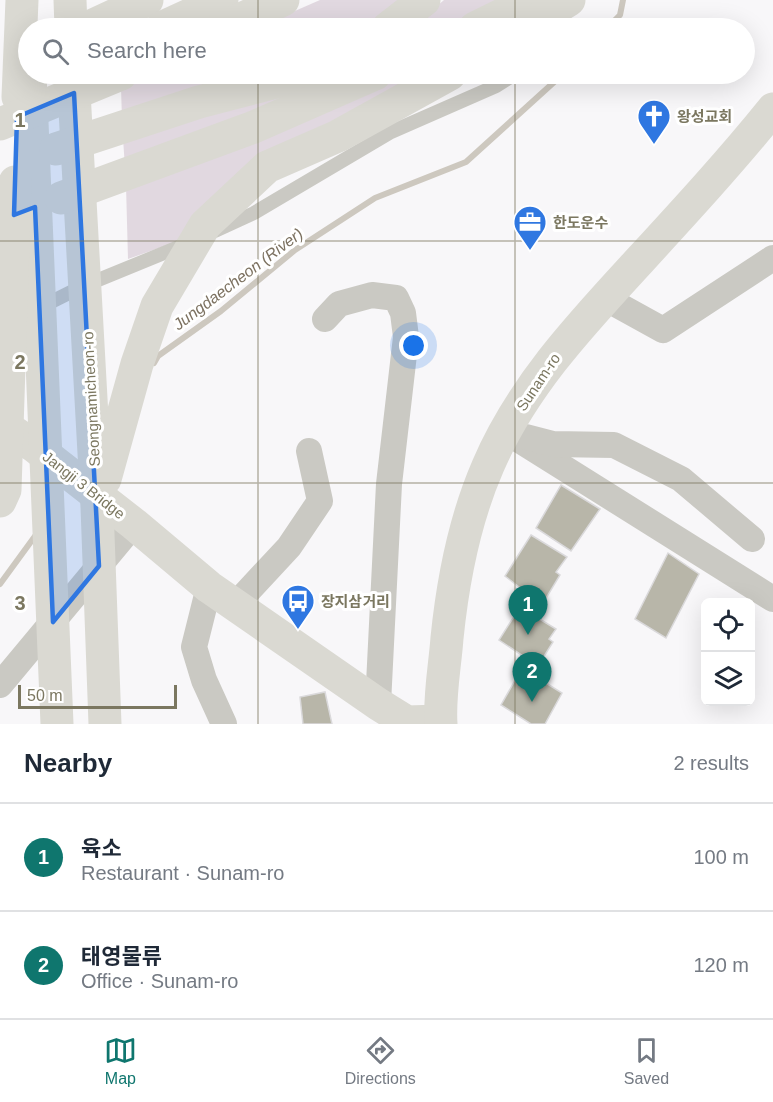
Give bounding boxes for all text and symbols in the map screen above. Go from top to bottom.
search box [18,18,755,84]
icon: search [39,35,72,68]
text: Search here [87,38,207,63]
church icon: 왕성교회 [636,98,672,145]
place label: 왕성교회 [677,108,732,125]
text: 1 [14,109,26,131]
office icon: 한도운수 [512,204,548,251]
place label: 한도운수 [553,214,608,231]
water label: Jungdaecheon (River) [169,225,306,334]
street label: Seongnamicheon-ro [79,331,103,467]
your location [399,331,428,360]
street label: Sunam-ro [513,350,563,414]
text: 2 [14,351,26,373]
street label: Jangji 3 Bridge [40,448,128,522]
bus stop icon: 장지삼거리 [280,583,316,630]
pin: 1 [508,586,548,635]
text: 3 [14,592,26,614]
place label: 장지삼거리 [321,593,390,610]
map controls [701,598,755,706]
button: locate [701,598,755,652]
pin: 2 [512,652,552,702]
button: layers [701,652,755,706]
scale bar [18,682,177,710]
text: 50 m [27,687,63,704]
text: Nearby [24,748,112,778]
text: 2 results [673,752,749,774]
text: 육소 [81,836,121,861]
text: 1 [38,846,49,868]
text: 100 m [693,846,749,868]
text: Restaurant · Sunam-ro [81,862,284,884]
text: 태영물류 [81,944,162,969]
text: 2 [38,954,49,976]
text: 120 m [693,954,749,976]
text: Office · Sunam-ro [81,970,238,992]
tab: Map [104,1034,137,1088]
tab: Directions [345,1034,416,1088]
tab: Saved [624,1034,669,1088]

